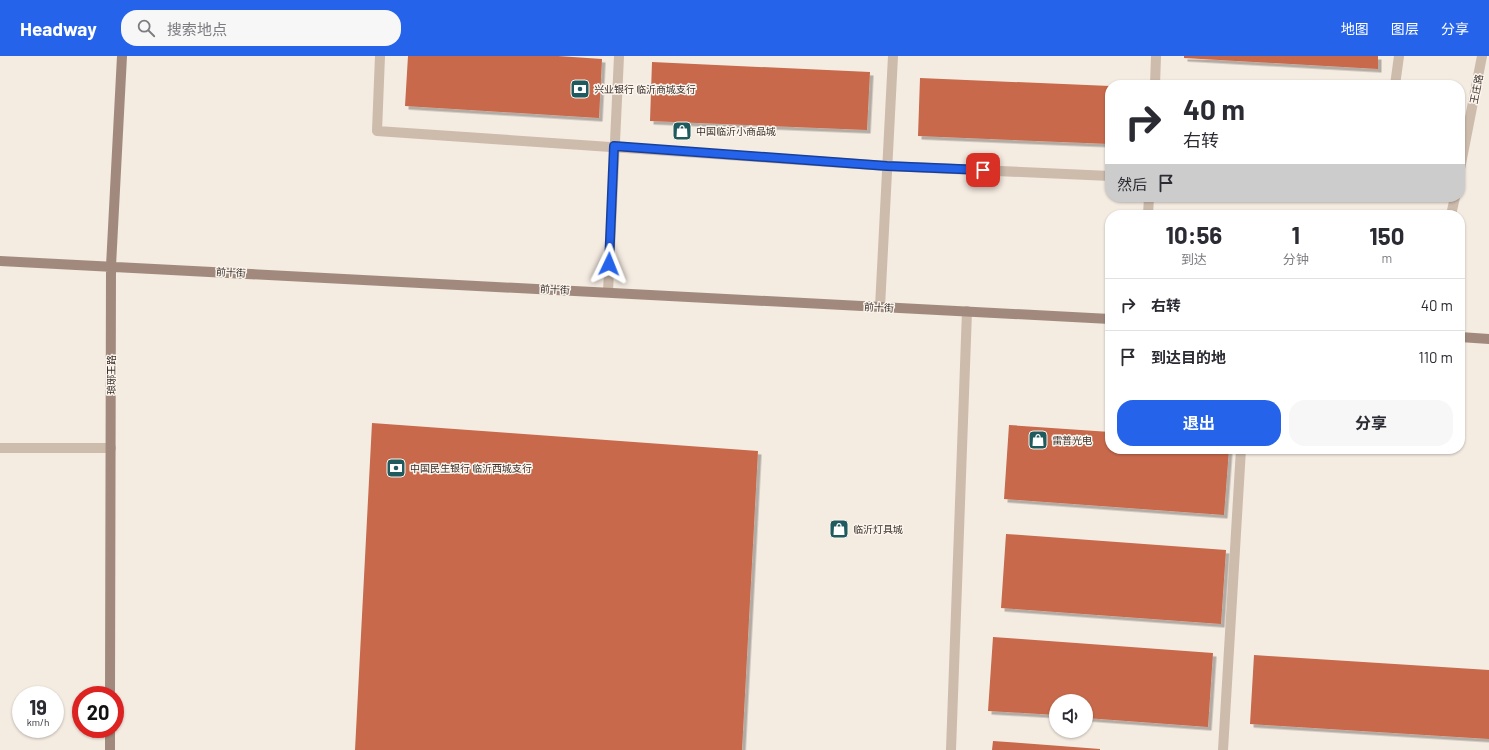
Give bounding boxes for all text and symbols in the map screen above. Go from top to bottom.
search box [121,10,401,46]
text: Headway [20,17,97,40]
icon: search [135,17,157,39]
text: 搜索地点 [167,20,227,38]
text: 地图 [1341,20,1369,37]
text: 图层 [1391,20,1419,37]
text: 分享 [1441,20,1469,37]
street label: 王庄路 [1467,73,1485,105]
bank icon: 兴业银行 临沂商城支行 [569,78,591,100]
place label: 兴业银行 临沂商城支行 [594,83,696,95]
text: 40 m [1183,92,1245,126]
icon: right [1117,96,1169,148]
shop icon: 中国临沂小商品城 [671,120,693,142]
place label: 中国临沂小商品城 [696,125,776,137]
text: 右转 [1183,129,1219,151]
pin [966,153,1000,187]
icon: arrive [972,159,994,181]
icon: arrive [1155,172,1177,194]
text: 然后 [1117,175,1147,193]
text: 10:56 [1166,220,1222,249]
text: 1 [1292,220,1300,249]
text: 150 [1369,221,1404,250]
position arrow [588,243,630,285]
text: m [1381,250,1392,266]
text: 到达 [1181,251,1207,267]
text: 分钟 [1283,251,1309,267]
street label: 前十街 [216,265,246,279]
street label: 前十街 [540,282,570,296]
icon: right [1117,294,1139,316]
text: 右转 [1151,296,1181,314]
text: 40 m [1421,296,1453,314]
street label: 前十街 [864,300,894,314]
icon: arrive [1117,346,1139,368]
text: 到达目的地 [1151,348,1226,366]
text: 110 m [1419,348,1453,366]
street label: 琅琊王路 [105,355,117,395]
button: 退出 [1117,400,1281,446]
button: 分享 [1289,400,1453,446]
shop icon: 雷普光电 [1027,429,1049,451]
place label: 雷普光电 [1052,434,1092,446]
bank icon: 中国民生银行 临沂西城支行 [385,457,407,479]
place label: 中国民生银行 临沂西城支行 [410,462,532,474]
shop icon: 临沂灯具城 [828,518,850,540]
place label: 临沂灯具城 [853,523,903,535]
speed limit sign: 20 [72,686,124,738]
map controls [1049,694,1093,738]
button: sound [1049,694,1093,738]
text: 19 [29,695,47,719]
text: km/h [27,716,49,728]

